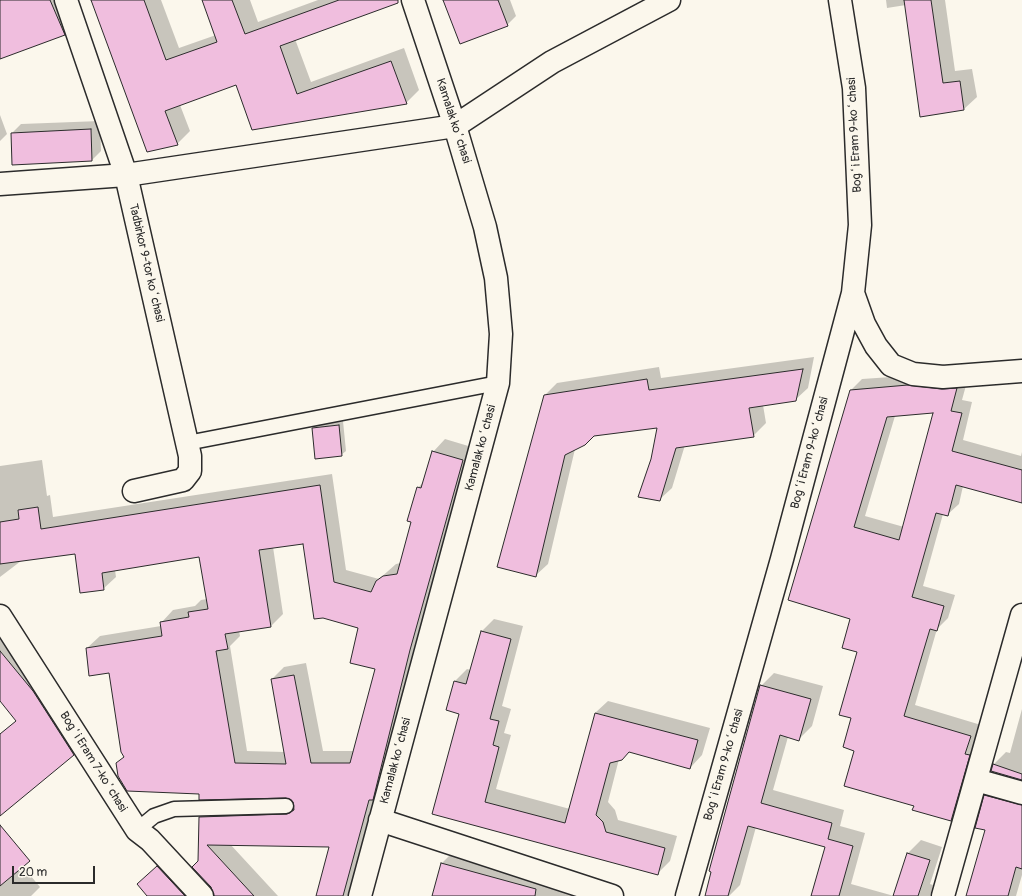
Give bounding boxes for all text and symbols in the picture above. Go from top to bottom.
street label: Kamalak koʻchasi [432,77,474,165]
street label: Bogʻi Eram 9-koʻchasi [845,77,865,193]
street label: Tadbirkor 9-tor koʻchasi [125,202,167,324]
street label: Bogʻi Eram 9-koʻchasi [788,395,832,511]
street label: Kamalak koʻchasi [463,403,499,493]
street label: Bogʻi Eram 9-koʻchasi [701,708,747,822]
street label: Bogʻi Eram 7-koʻchasi [56,709,130,815]
street label: Kamalak koʻchasi [378,716,414,806]
scale bar [14,858,97,884]
text: 20 m [19,865,47,880]

